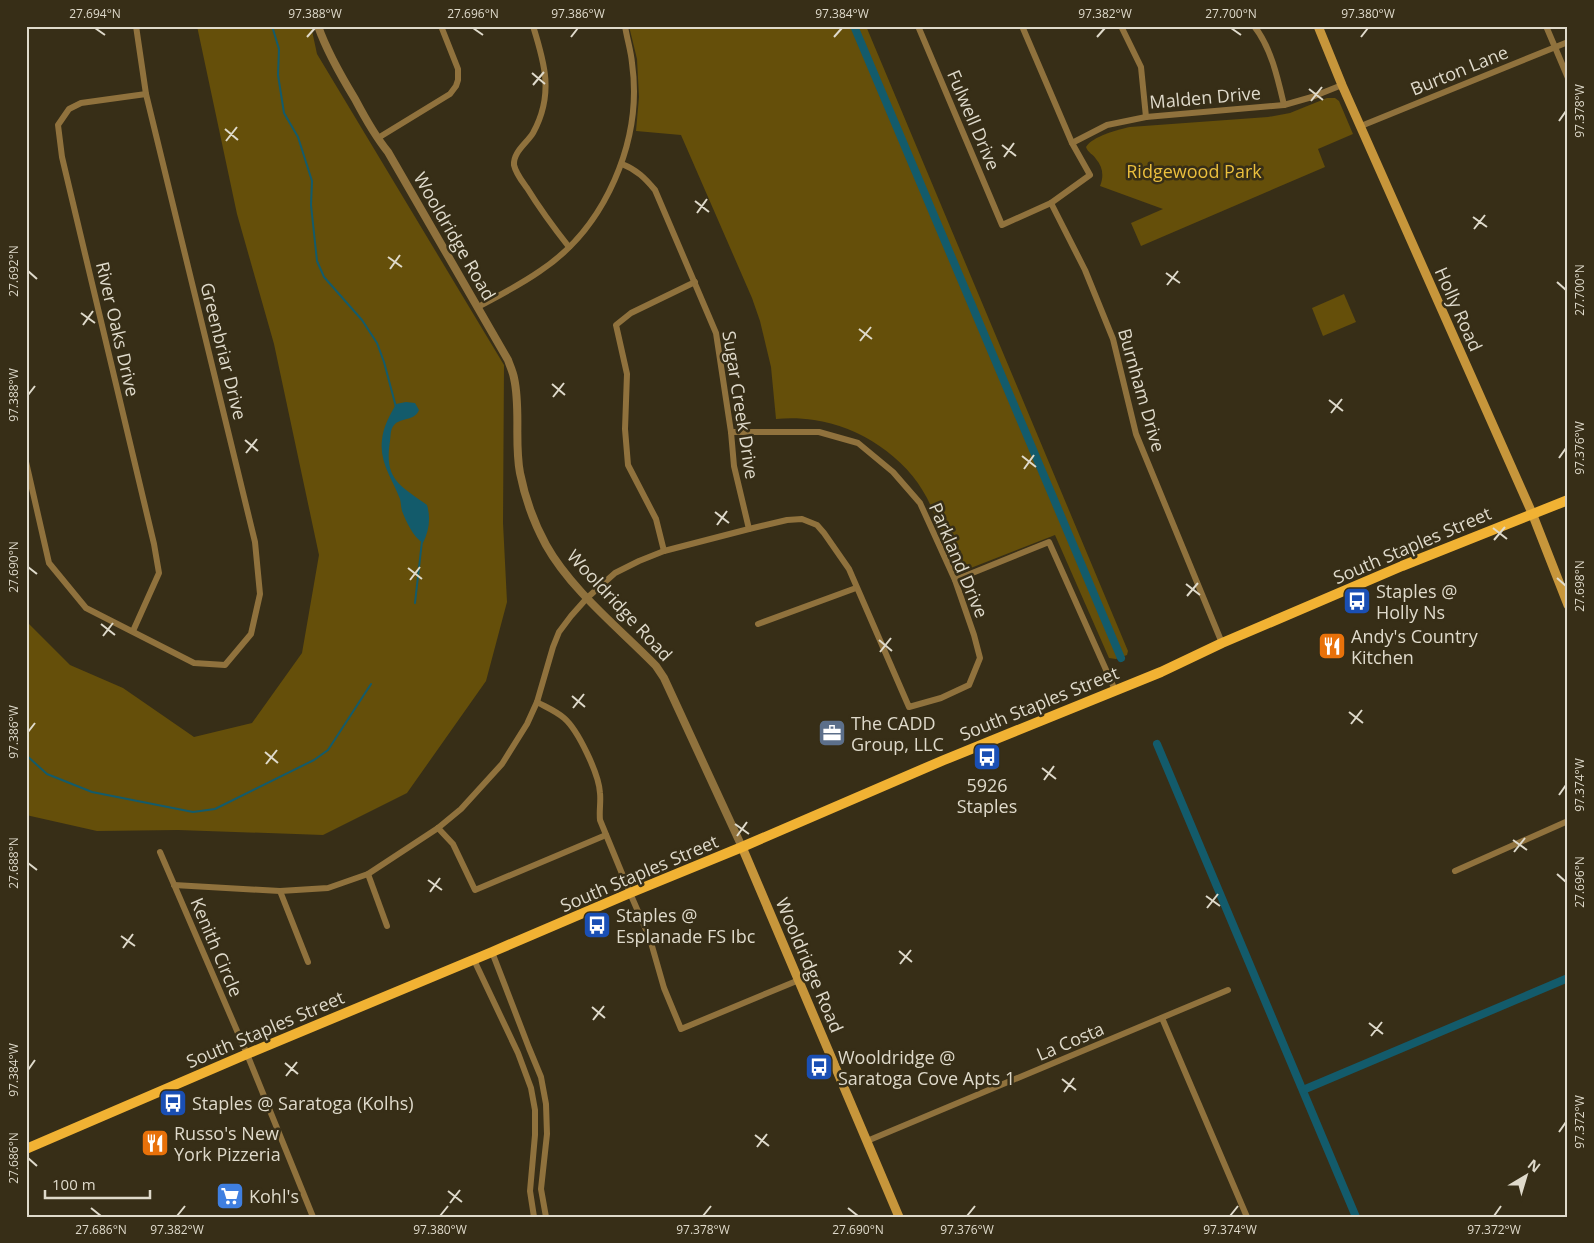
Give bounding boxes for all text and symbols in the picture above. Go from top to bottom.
text: 27.694°N [69,5,121,22]
text: 97.388°W [288,5,342,22]
text: 27.696°N [447,5,499,22]
text: 97.386°W [551,5,605,22]
text: 97.384°W [815,5,869,22]
text: 97.382°W [1078,5,1132,22]
text: 27.700°N [1205,5,1257,22]
text: 97.380°W [1341,5,1395,22]
street label: Burton Lane [1407,39,1511,101]
street label: Fulwell Drive [942,66,1006,174]
street label: Malden Drive [1148,80,1262,114]
text: 97.378°W [1571,84,1588,138]
park label: Ridgewood Park [1126,159,1262,183]
street label: Wooldridge Road [409,168,501,304]
text: 27.692°N [5,245,22,297]
street label: River Oaks Drive [91,259,145,399]
street label: Holly Road [1430,263,1488,355]
text: 27.700°N [1571,264,1588,316]
street label: Greenbriar Drive [195,280,253,422]
street label: Burnham Drive [1113,325,1171,455]
street label: Sugar Creek Drive [717,329,765,481]
text: 97.388°W [5,368,22,422]
text: 97.376°W [1571,421,1588,475]
street label: Parkland Drive [924,499,994,621]
street label: South Staples Street [1329,501,1495,589]
text: 27.690°N [5,541,22,593]
street label: Wooldridge Road [562,544,678,666]
text: 27.698°N [1571,560,1588,612]
place label: Staples @ Holly Ns [1376,579,1457,624]
bus stop icon: Staples @ Holly Ns [1342,586,1372,616]
place label: Andy's Country Kitchen [1351,624,1479,669]
restaurant icon: Andy's Country Kitchen [1317,631,1347,661]
street label: South Staples Street [956,660,1122,746]
text: 97.386°W [5,705,22,759]
place label: The CADD Group, LLC [851,711,944,756]
office icon: The CADD Group, LLC [817,718,847,748]
bus stop icon: 5926 Staples [972,742,1002,772]
text: 97.374°W [1571,758,1588,812]
place label: 5926 Staples [957,773,1017,818]
street label: South Staples Street [556,829,722,917]
text: 27.688°N [5,837,22,889]
text: 27.696°N [1571,856,1588,908]
street label: Kenith Circle [185,894,249,1000]
street label: Wooldridge Road [771,894,849,1036]
place label: Staples @ Esplanade FS Ibc [616,903,756,948]
bus stop icon: Staples @ Esplanade FS Ibc [582,910,612,940]
street label: South Staples Street [182,985,348,1073]
street label: La Costa [1033,1016,1107,1066]
text: 97.384°W [5,1043,22,1097]
place label: Wooldridge @ Saratoga Cove Apts 1 [838,1045,1015,1090]
bus stop icon: Wooldridge @ Saratoga Cove Apts 1 [804,1052,834,1082]
bus stop icon: Staples @ Saratoga (Kolhs) [158,1088,188,1118]
place label: Staples @ Saratoga (Kolhs) [192,1091,414,1115]
text: 97.372°W [1571,1095,1588,1149]
place label: Russo's New York Pizzeria [174,1121,281,1166]
restaurant icon: Russo's New York Pizzeria [140,1128,170,1158]
text: 27.686°N [5,1132,22,1184]
north arrow [1502,1150,1552,1200]
text: N [1524,1154,1545,1176]
scale bar [45,1168,150,1200]
text: 100 m [52,1174,96,1194]
supermarket icon: Kohl's [215,1181,245,1211]
place label: Kohl's [249,1184,299,1208]
text: 27.686°N [75,1221,127,1238]
text: 97.382°W [150,1221,204,1238]
text: 97.380°W [413,1221,467,1238]
text: 97.378°W [676,1221,730,1238]
text: 27.690°N [832,1221,884,1238]
text: 97.376°W [940,1221,994,1238]
text: 97.374°W [1203,1221,1257,1238]
text: 97.372°W [1467,1221,1521,1238]

